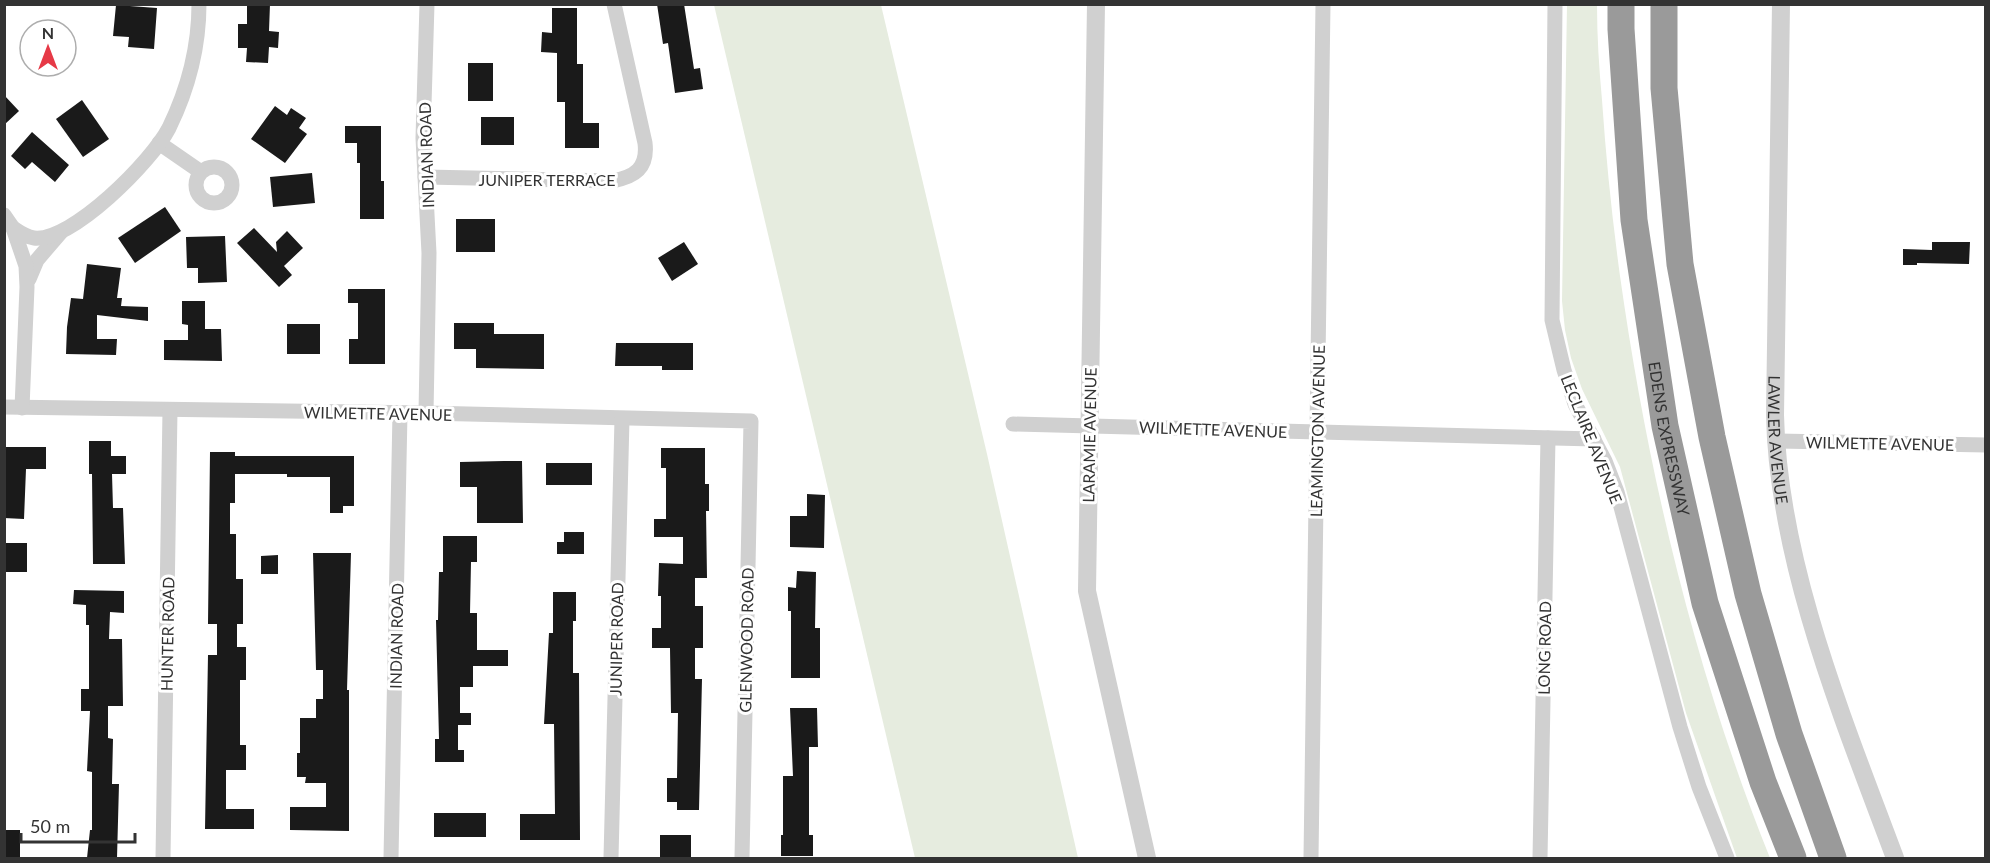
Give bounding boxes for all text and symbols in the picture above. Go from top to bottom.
north arrow [18,18,78,78]
text: N [42,23,54,42]
street label: INDIAN ROAD [415,102,437,208]
street label: JUNIPER TERRACE [479,170,615,189]
street label: LEAMINGTON AVENUE [1306,345,1328,517]
street label: EDENS EXPRESSWAY [1646,360,1695,518]
street label: LARAMIE AVENUE [1078,367,1100,503]
street label: LECLAIRE AVENUE [1557,372,1627,506]
street label: LAWLER AVENUE [1765,375,1793,506]
street label: WILMETTE AVENUE [304,402,452,424]
street label: WILMETTE AVENUE [1139,417,1287,441]
street label: WILMETTE AVENUE [1806,432,1954,454]
street label: GLENWOOD ROAD [735,567,757,713]
street label: HUNTER ROAD [157,577,177,691]
street label: JUNIPER ROAD [606,582,626,696]
street label: INDIAN ROAD [386,583,406,689]
street label: LONG ROAD [1534,601,1554,695]
scale bar [21,806,135,844]
text: 50 m [30,815,70,837]

